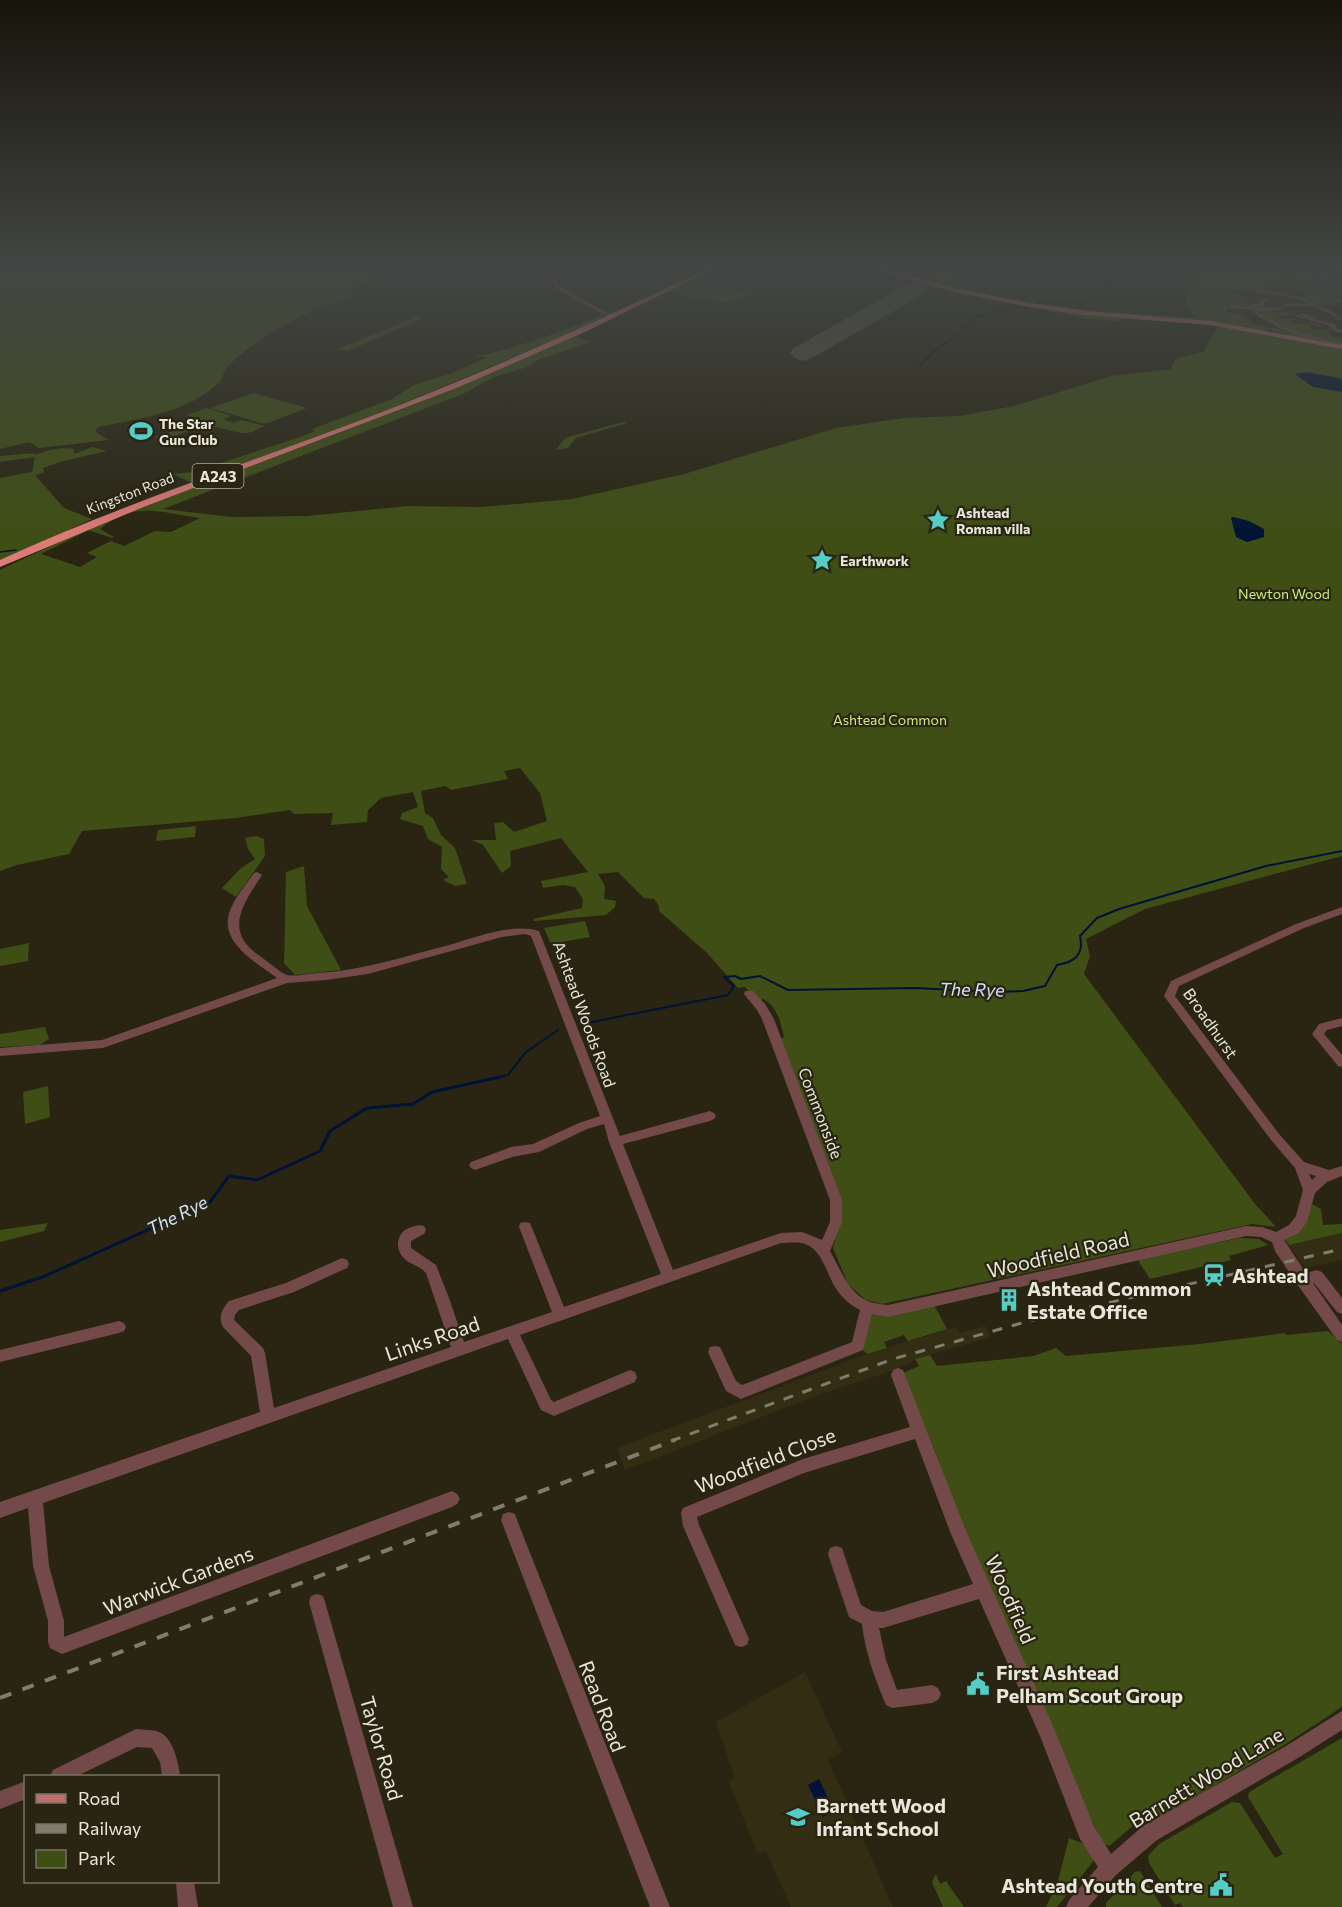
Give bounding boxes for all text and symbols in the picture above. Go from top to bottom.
place label: The Star Gun Club [159,415,218,448]
sports icon: The Star Gun Club [128,418,154,444]
road number: A243 [192,464,244,488]
street label: Kingston Road [84,469,176,517]
place label: Ashtead Roman villa [956,504,1030,537]
place icon: Ashtead Roman villa [925,507,951,533]
place icon: Earthwork [809,547,835,573]
place label: Earthwork [840,552,909,569]
park label: Newton Wood [1238,585,1330,602]
park label: Ashtead Common [833,711,947,728]
street label: Ashtead Woods Road [550,938,620,1090]
water label: The Rye [939,977,1005,1001]
street label: Broadhurst [1180,984,1242,1062]
street label: Commonside [795,1065,847,1161]
water label: The Rye [143,1190,212,1240]
street label: Woodfield Road [985,1226,1131,1282]
station icon: Ashtead [1201,1262,1227,1288]
place label: Ashtead [1232,1263,1308,1287]
place label: Ashtead Common Estate Office [1027,1276,1191,1323]
building icon: Ashtead Common Estate Office [996,1287,1022,1313]
street label: Links Road [382,1311,482,1365]
street label: Woodfield Close [691,1422,839,1498]
street label: Warwick Gardens [100,1540,256,1620]
street label: Woodfield [981,1551,1041,1647]
street label: Read Road [575,1657,631,1755]
place label: First Ashtead Pelham Scout Group [996,1660,1183,1707]
public building icon: First Ashtead Pelham Scout Group [965,1671,991,1697]
street label: Taylor Road [356,1693,408,1803]
street label: Barnett Wood Lane [1125,1721,1287,1833]
legend [24,1775,219,1883]
text: Road [78,1787,120,1809]
place label: Barnett Wood Infant School [816,1793,946,1840]
school or university icon: Barnett Wood Infant School [785,1804,811,1830]
text: Railway [78,1817,141,1839]
text: Park [78,1847,116,1869]
public building icon: Ashtead Youth Centre [1208,1872,1234,1898]
place label: Ashtead Youth Centre [1001,1873,1203,1897]

